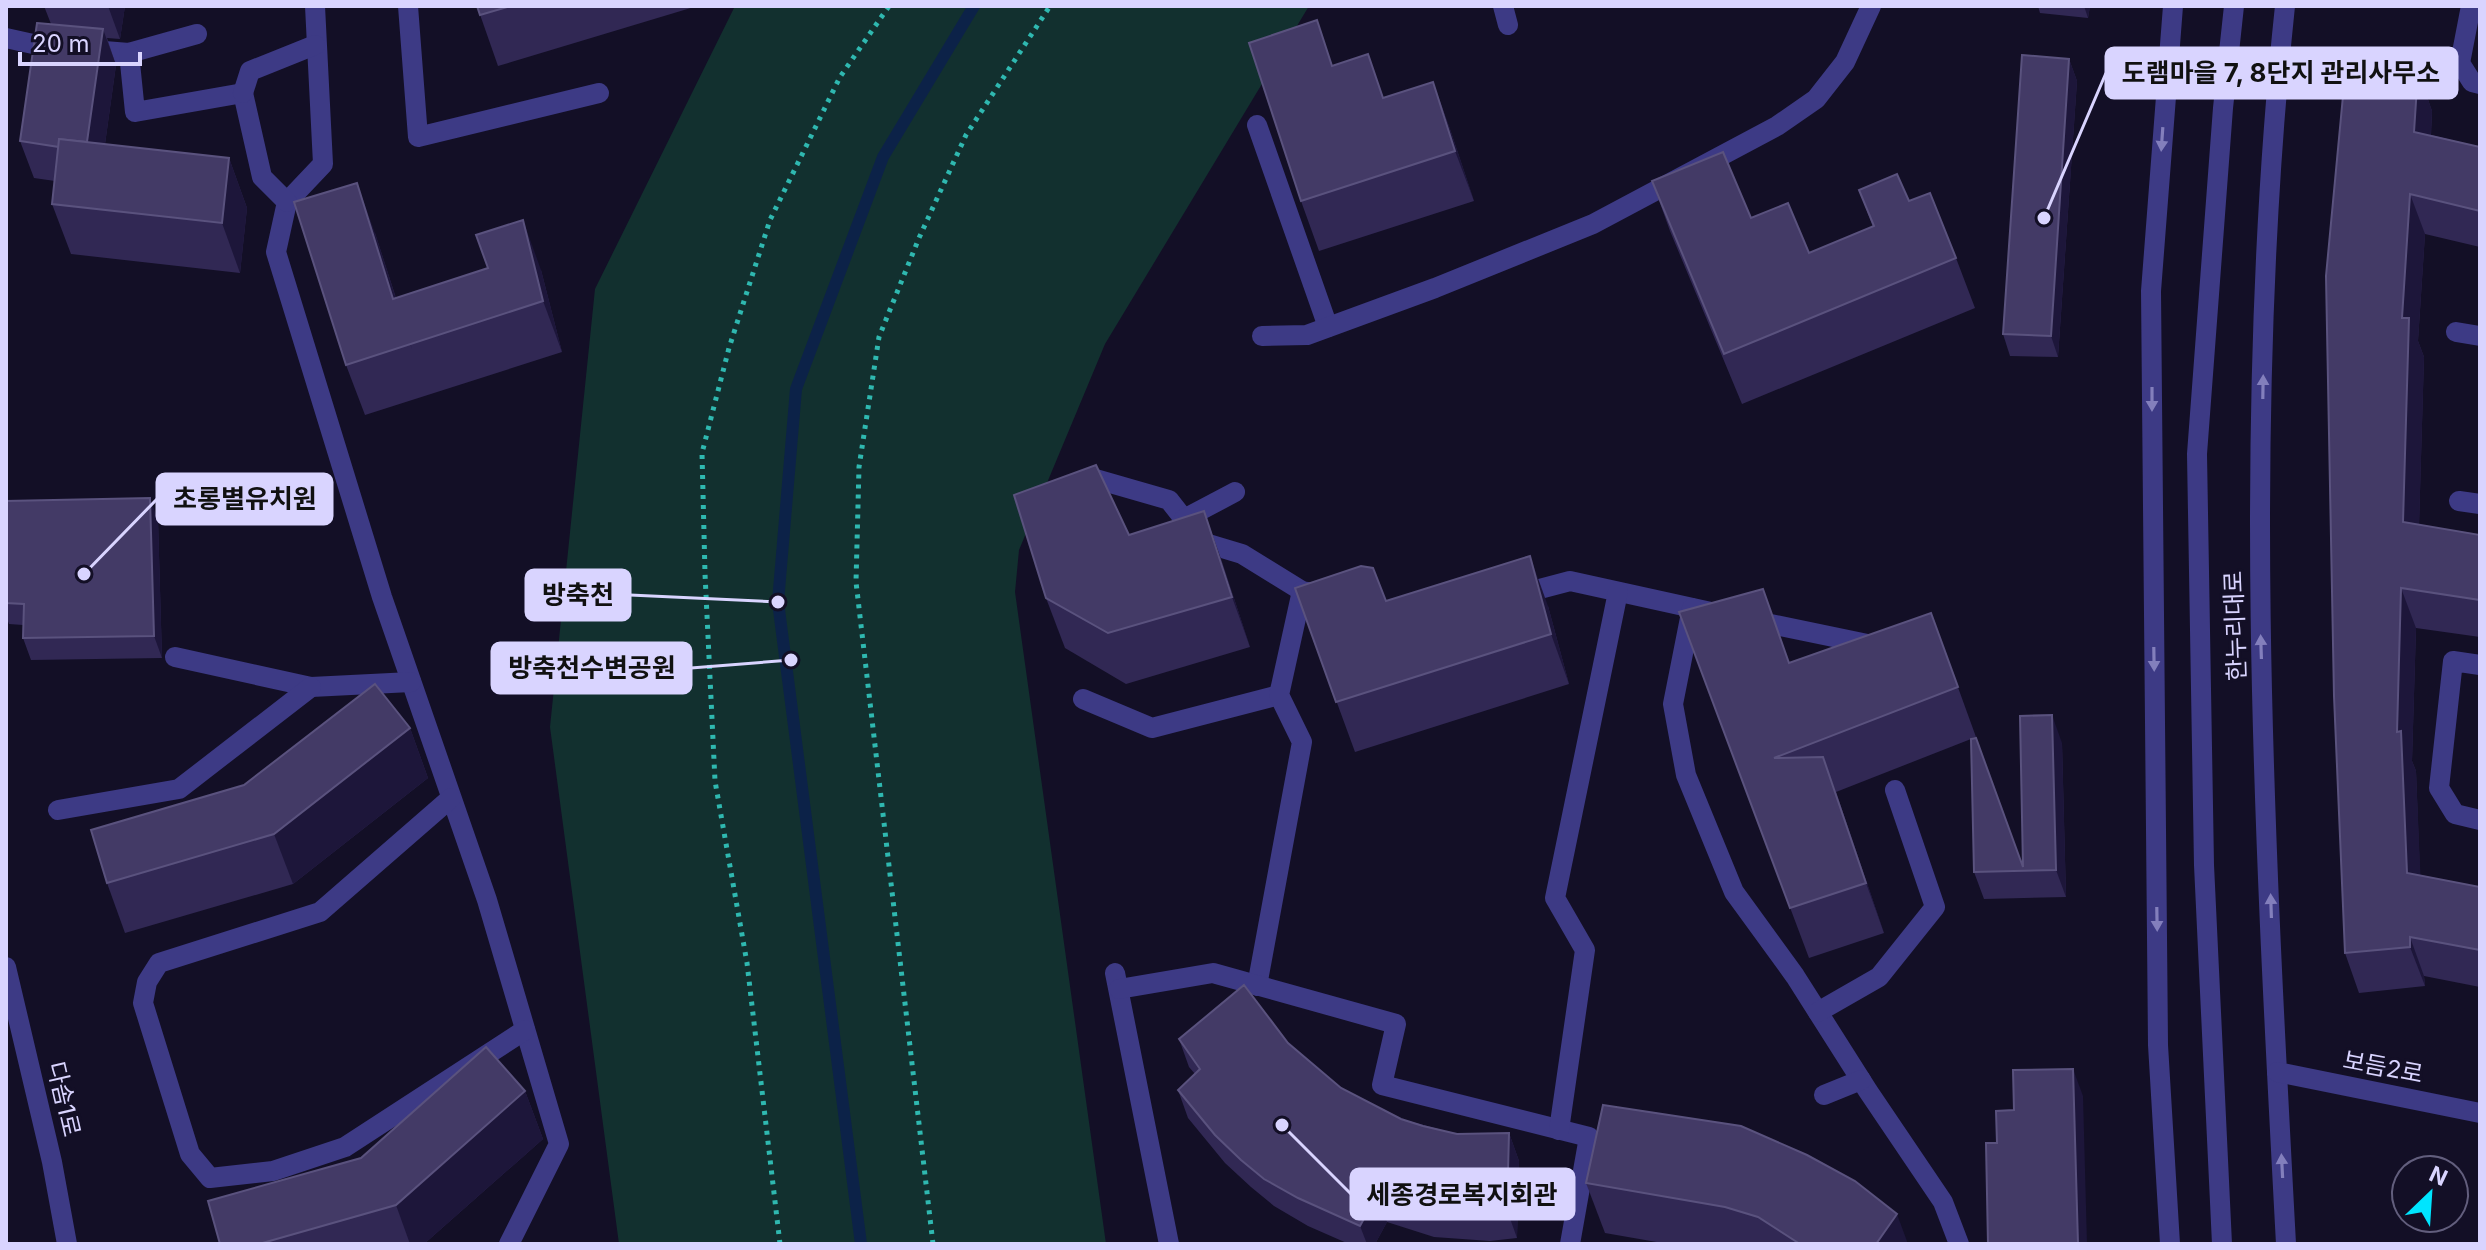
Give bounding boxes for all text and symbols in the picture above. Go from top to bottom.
scale bar [20,16,140,66]
text: 20 m [32,29,90,58]
callout: 도램마을 7, 8단지 관리사무소 [2106,48,2457,98]
text: 도램마을 7, 8단지 관리사무소 [2122,57,2440,88]
one-way arrow [2155,127,2168,152]
one-way arrow [2256,374,2269,399]
one-way arrow [2146,387,2158,412]
callout: 초롱별유치원 [157,474,332,524]
text: 초롱별유치원 [173,483,317,514]
callout: 방축천 [526,570,630,620]
street label: 한누리대로 [2219,570,2251,682]
text: 방축천 [542,579,614,610]
one-way arrow [2255,634,2268,659]
callout: 방축천수변공원 [492,643,691,693]
one-way arrow [2148,647,2160,672]
text: 방축천수변공원 [508,652,676,683]
one-way arrow [2264,893,2277,918]
one-way arrow [2151,907,2163,932]
street label: 보듬2로 [2341,1045,2425,1089]
street label: 다솜1로 [41,1059,87,1139]
one-way arrow [2275,1153,2288,1178]
north arrow [2390,1154,2470,1234]
text: N [2425,1161,2452,1191]
callout: 세종경로복지회관 [1351,1169,1574,1219]
text: 세종경로복지회관 [1366,1179,1558,1210]

